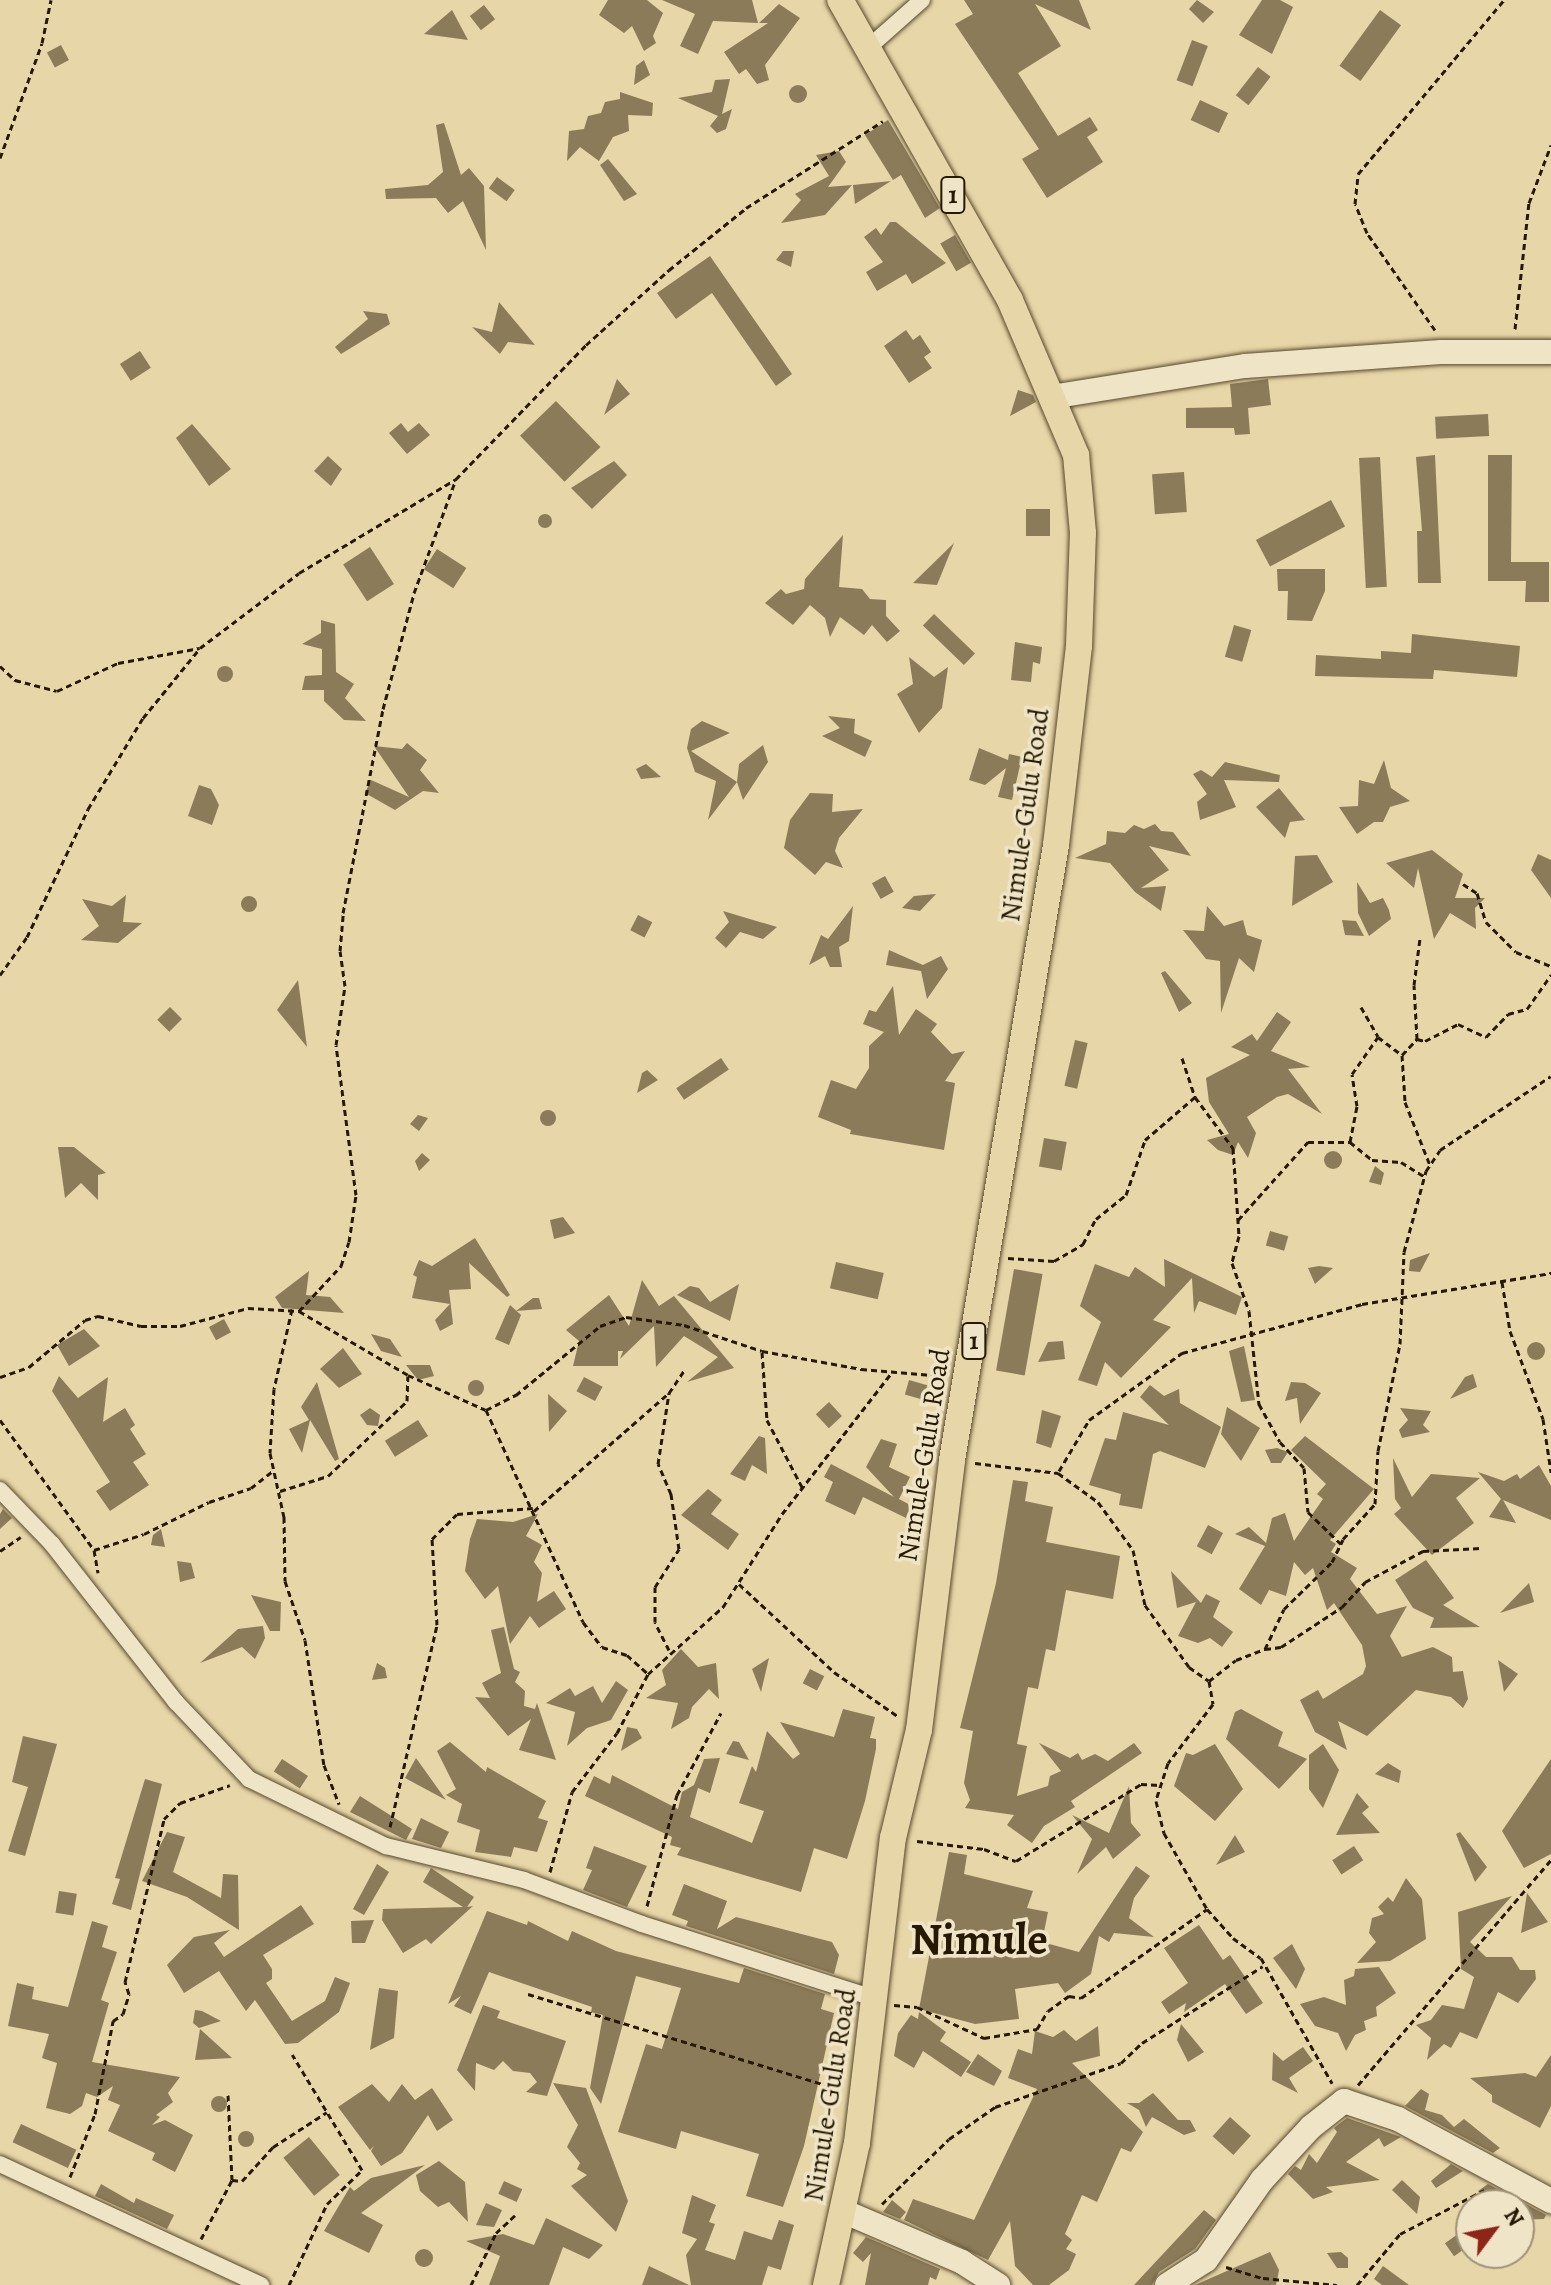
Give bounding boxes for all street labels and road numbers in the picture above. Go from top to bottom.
road number: 1 [939,173,967,217]
street label: Nimule-Gulu Road [993,706,1057,924]
road number: 1 [960,1319,988,1363]
street label: Nimule-Gulu Road [891,1346,957,1564]
street label: Nimule-Gulu Road [797,1986,863,2204]

